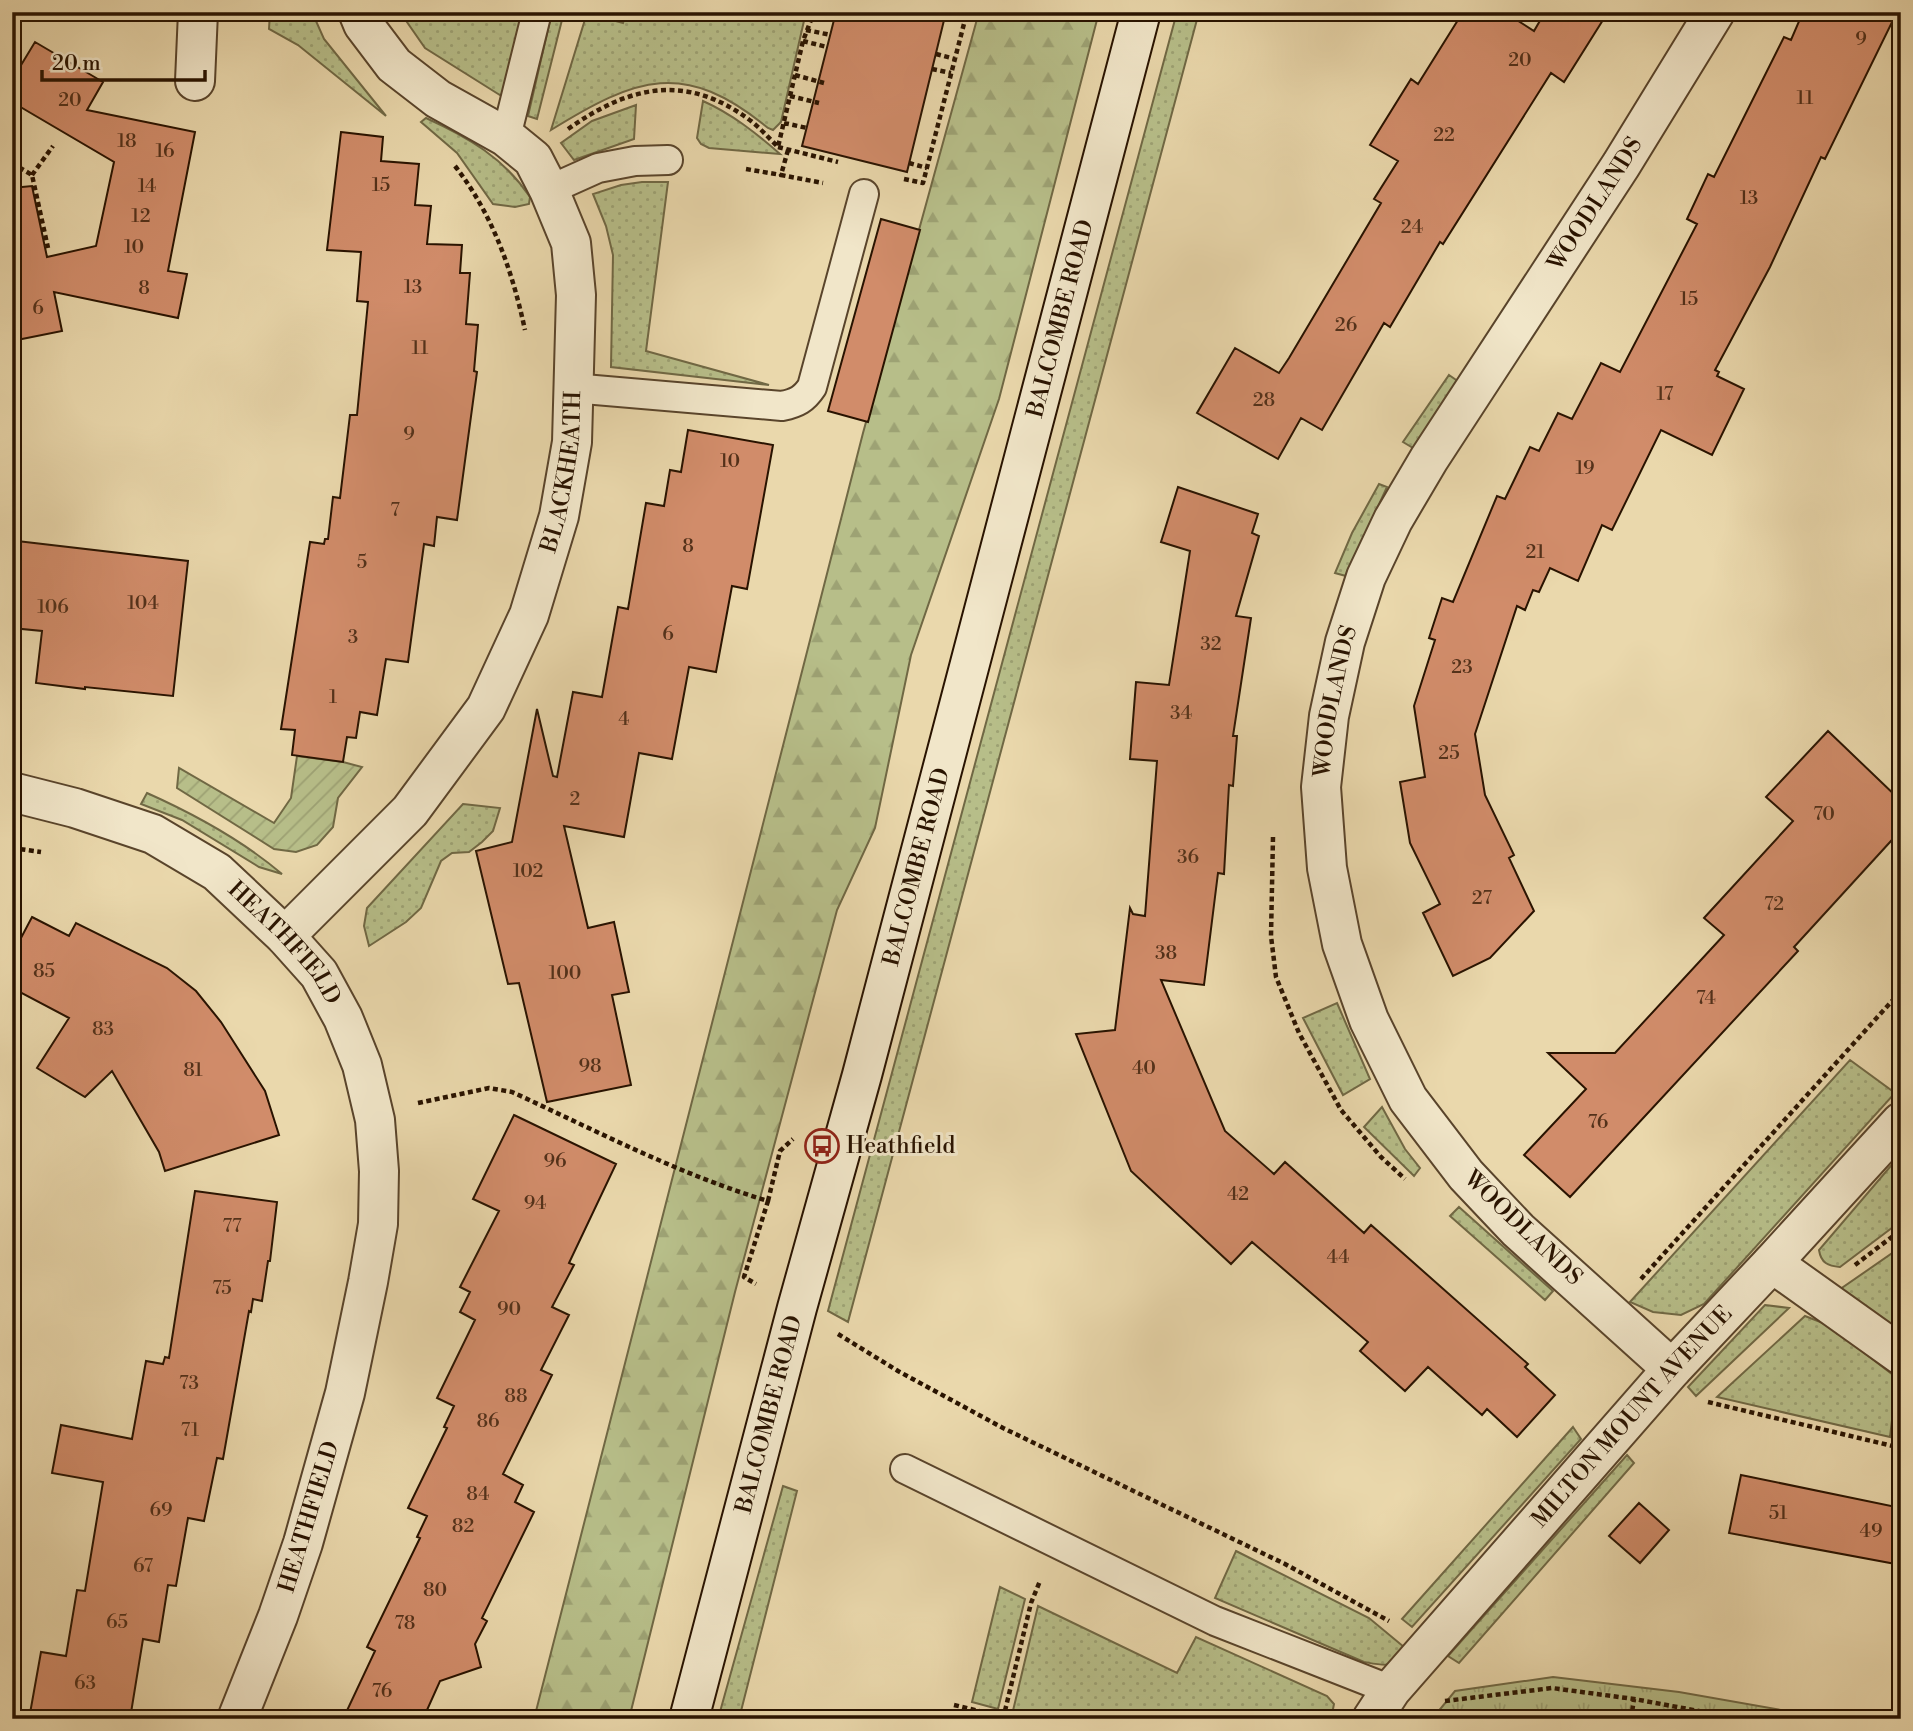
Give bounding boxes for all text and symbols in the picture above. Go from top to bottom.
house number: 9 [1855,27,1867,51]
scale bar [42,38,205,82]
house number: 20 [1508,48,1532,72]
text: 20 m [52,51,101,77]
house number: 11 [1797,86,1814,110]
house number: 20 [58,88,82,112]
house number: 22 [1433,123,1455,147]
house number: 18 [117,129,137,153]
street label: WOODLANDS [1541,132,1649,277]
house number: 16 [155,139,175,163]
house number: 15 [372,173,390,197]
house number: 14 [138,174,156,198]
house number: 13 [1740,186,1758,210]
house number: 12 [131,204,151,228]
house number: 24 [1401,215,1423,239]
street label: BALCOMBE ROAD [1021,217,1100,421]
house number: 10 [124,235,144,259]
house number: 13 [404,275,422,299]
house number: 8 [138,276,150,300]
house number: 15 [1680,287,1698,311]
house number: 6 [32,296,44,320]
house number: 26 [1335,313,1357,337]
house number: 11 [412,336,429,360]
house number: 17 [1657,382,1674,406]
house number: 28 [1253,388,1275,412]
street label: BLACKHEATH [534,390,587,557]
house number: 9 [403,422,415,446]
house number: 10 [720,449,740,473]
house number: 19 [1575,456,1595,480]
house number: 7 [390,498,400,522]
house number: 8 [682,534,694,558]
house number: 21 [1525,540,1545,564]
house number: 5 [357,550,367,574]
house number: 104 [127,591,159,615]
house number: 106 [37,595,69,619]
house number: 6 [662,622,674,646]
street label: WOODLANDS [1308,622,1363,780]
house number: 3 [348,625,358,649]
house number: 32 [1200,632,1222,656]
house number: 23 [1451,655,1473,679]
house number: 1 [329,685,337,709]
house number: 34 [1170,701,1192,725]
house number: 4 [618,707,630,731]
house number: 25 [1438,741,1460,765]
street label: BALCOMBE ROAD [877,765,956,970]
house number: 2 [570,787,580,811]
house number: 70 [1813,802,1835,826]
house number: 36 [1177,845,1199,869]
house number: 102 [513,859,543,883]
street label: HEATHFIELD [222,875,347,1009]
house number: 27 [1472,886,1493,910]
house number: 72 [1764,892,1784,916]
house number: 38 [1155,941,1177,965]
house number: 85 [33,959,55,983]
house number: 100 [549,961,581,985]
house number: 74 [1696,986,1716,1010]
house number: 83 [92,1017,114,1041]
house number: 98 [578,1054,602,1078]
house number: 40 [1132,1056,1156,1080]
house number: 81 [183,1058,203,1082]
house number: 76 [1588,1110,1608,1134]
bus stop icon: Heathfield [803,1127,841,1165]
place label: Heathfield [846,1132,955,1160]
house number: 96 [543,1149,567,1173]
street label: WOODLANDS [1457,1164,1588,1291]
house number: 42 [1227,1182,1249,1206]
house number: 94 [524,1191,546,1215]
house number: 77 [222,1214,242,1238]
house number: 44 [1327,1245,1350,1269]
house number: 75 [212,1276,232,1300]
house number: 90 [497,1297,521,1321]
street label: MILTON MOUNT AVENUE [1526,1300,1738,1533]
street label: BALCOMBE ROAD [729,1312,808,1517]
house number: 73 [179,1371,199,1395]
house number: 88 [504,1384,528,1408]
house number: 86 [476,1409,500,1433]
house number: 71 [181,1418,199,1442]
street label: HEATHFIELD [273,1438,345,1596]
house number: 84 [466,1482,490,1506]
house number: 69 [149,1498,173,1522]
house number: 51 [1769,1501,1787,1525]
house number: 82 [452,1514,474,1538]
house number: 49 [1860,1519,1882,1543]
house number: 67 [133,1554,153,1578]
house number: 80 [423,1578,447,1602]
house number: 65 [106,1610,128,1634]
house number: 78 [395,1611,415,1635]
house number: 63 [74,1671,96,1695]
house number: 76 [372,1679,392,1703]

